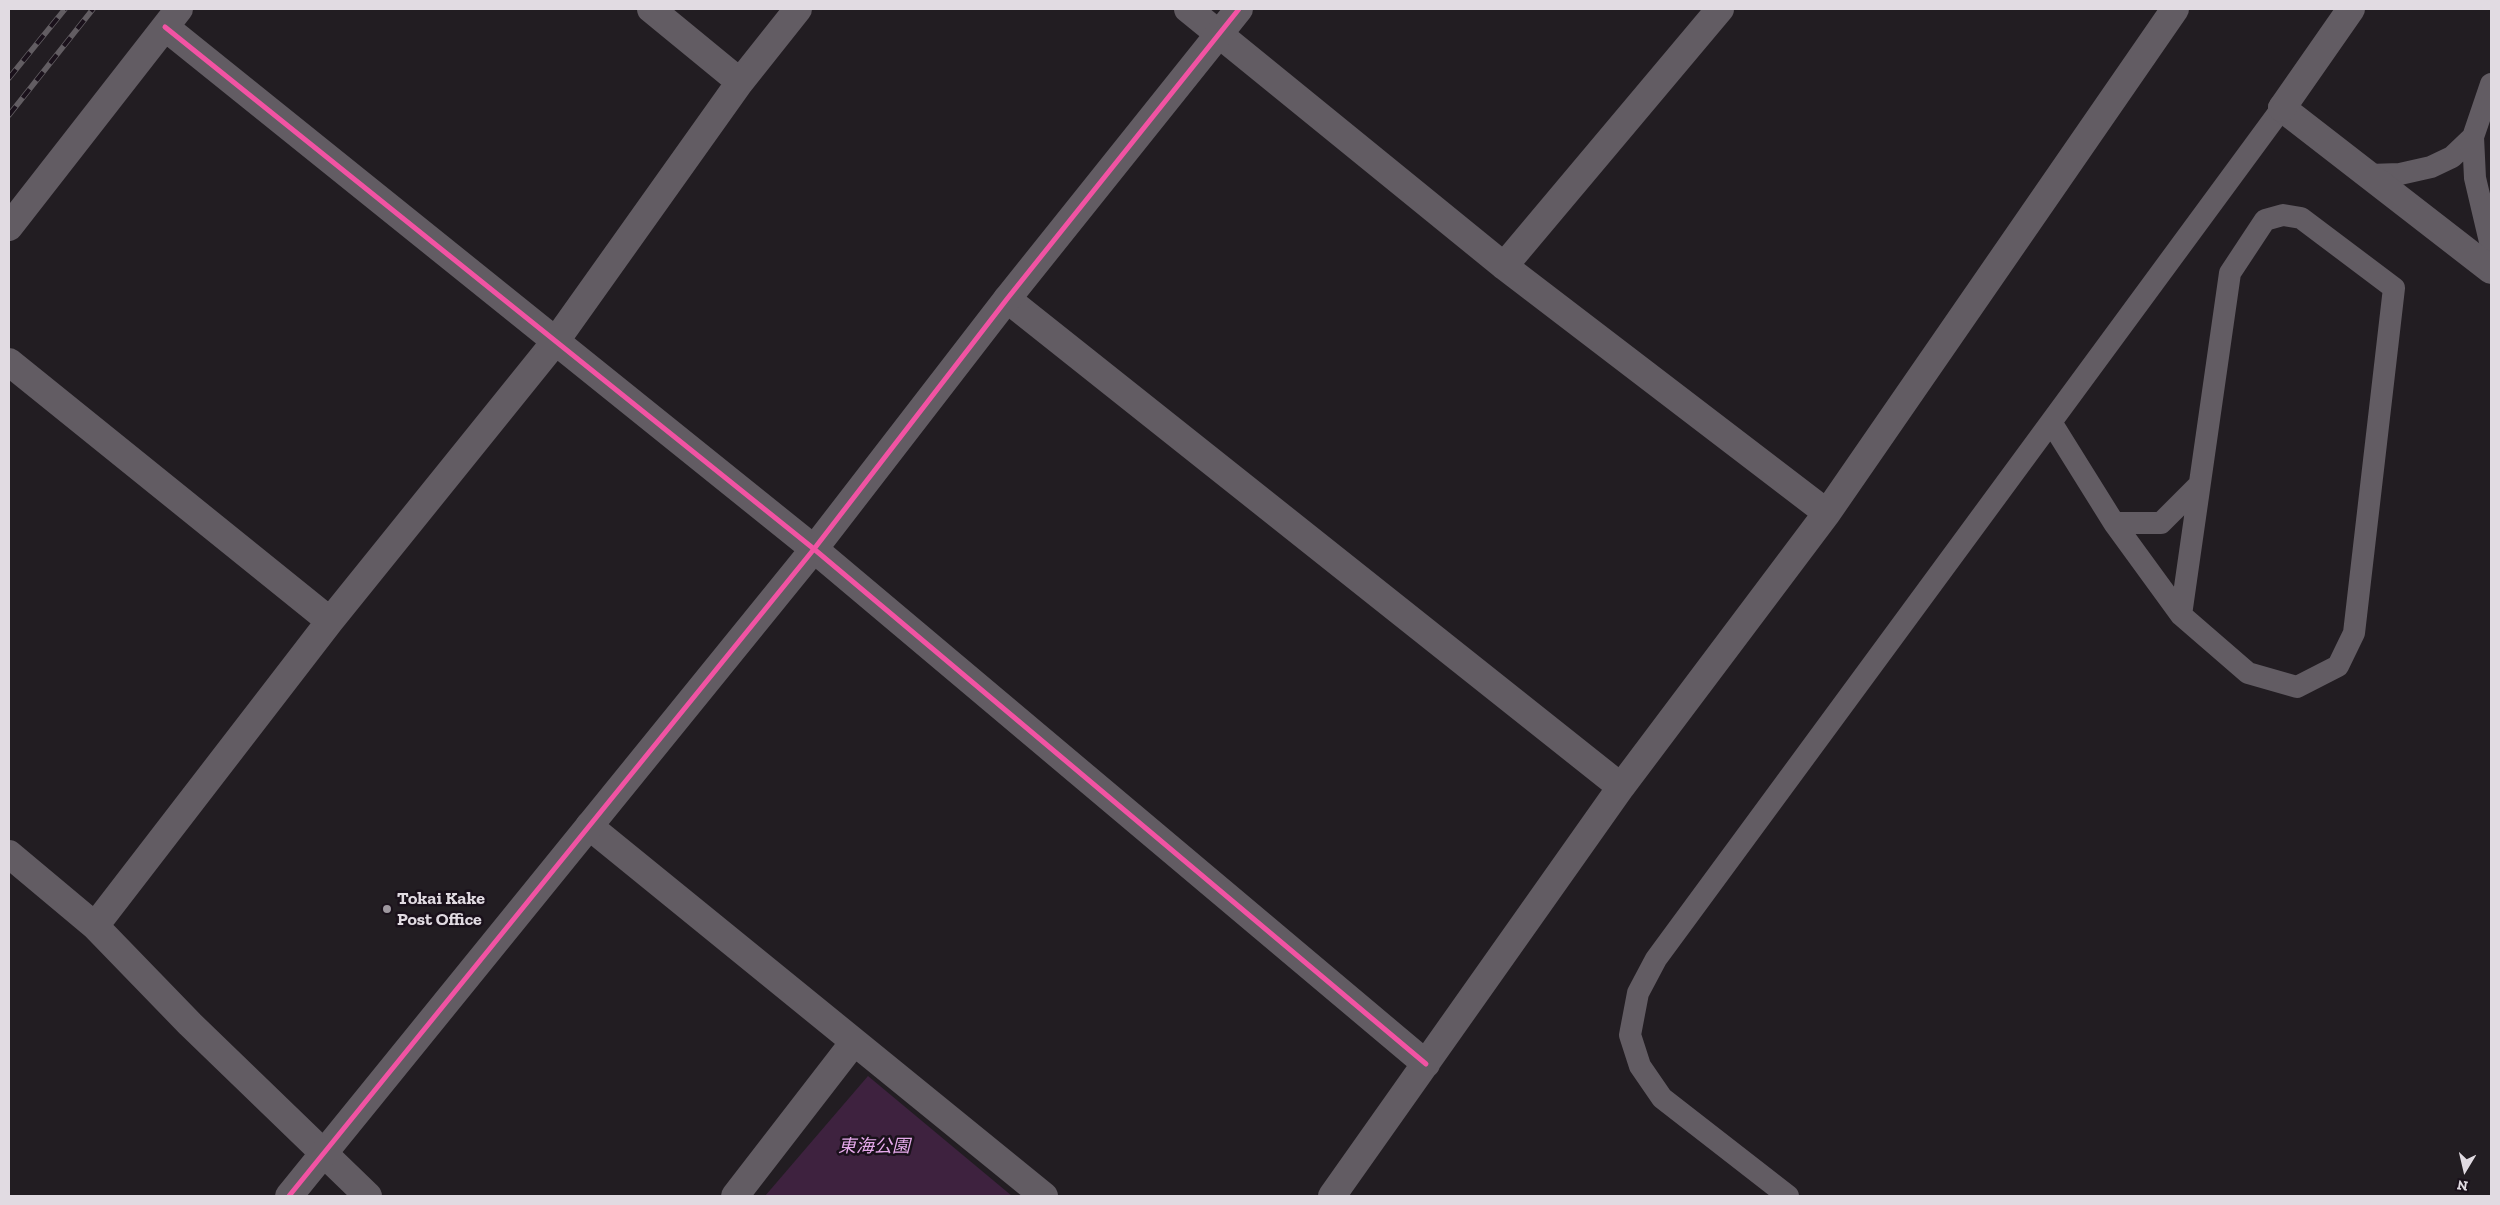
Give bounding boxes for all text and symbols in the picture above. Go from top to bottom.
place label: Tokai Kake Post Office [397,888,485,931]
marker: Tokai Kake Post Office [381,903,393,915]
park label: 東海公園 [838,1136,910,1158]
north arrow [2440,1145,2490,1195]
text: N [2456,1176,2469,1195]

